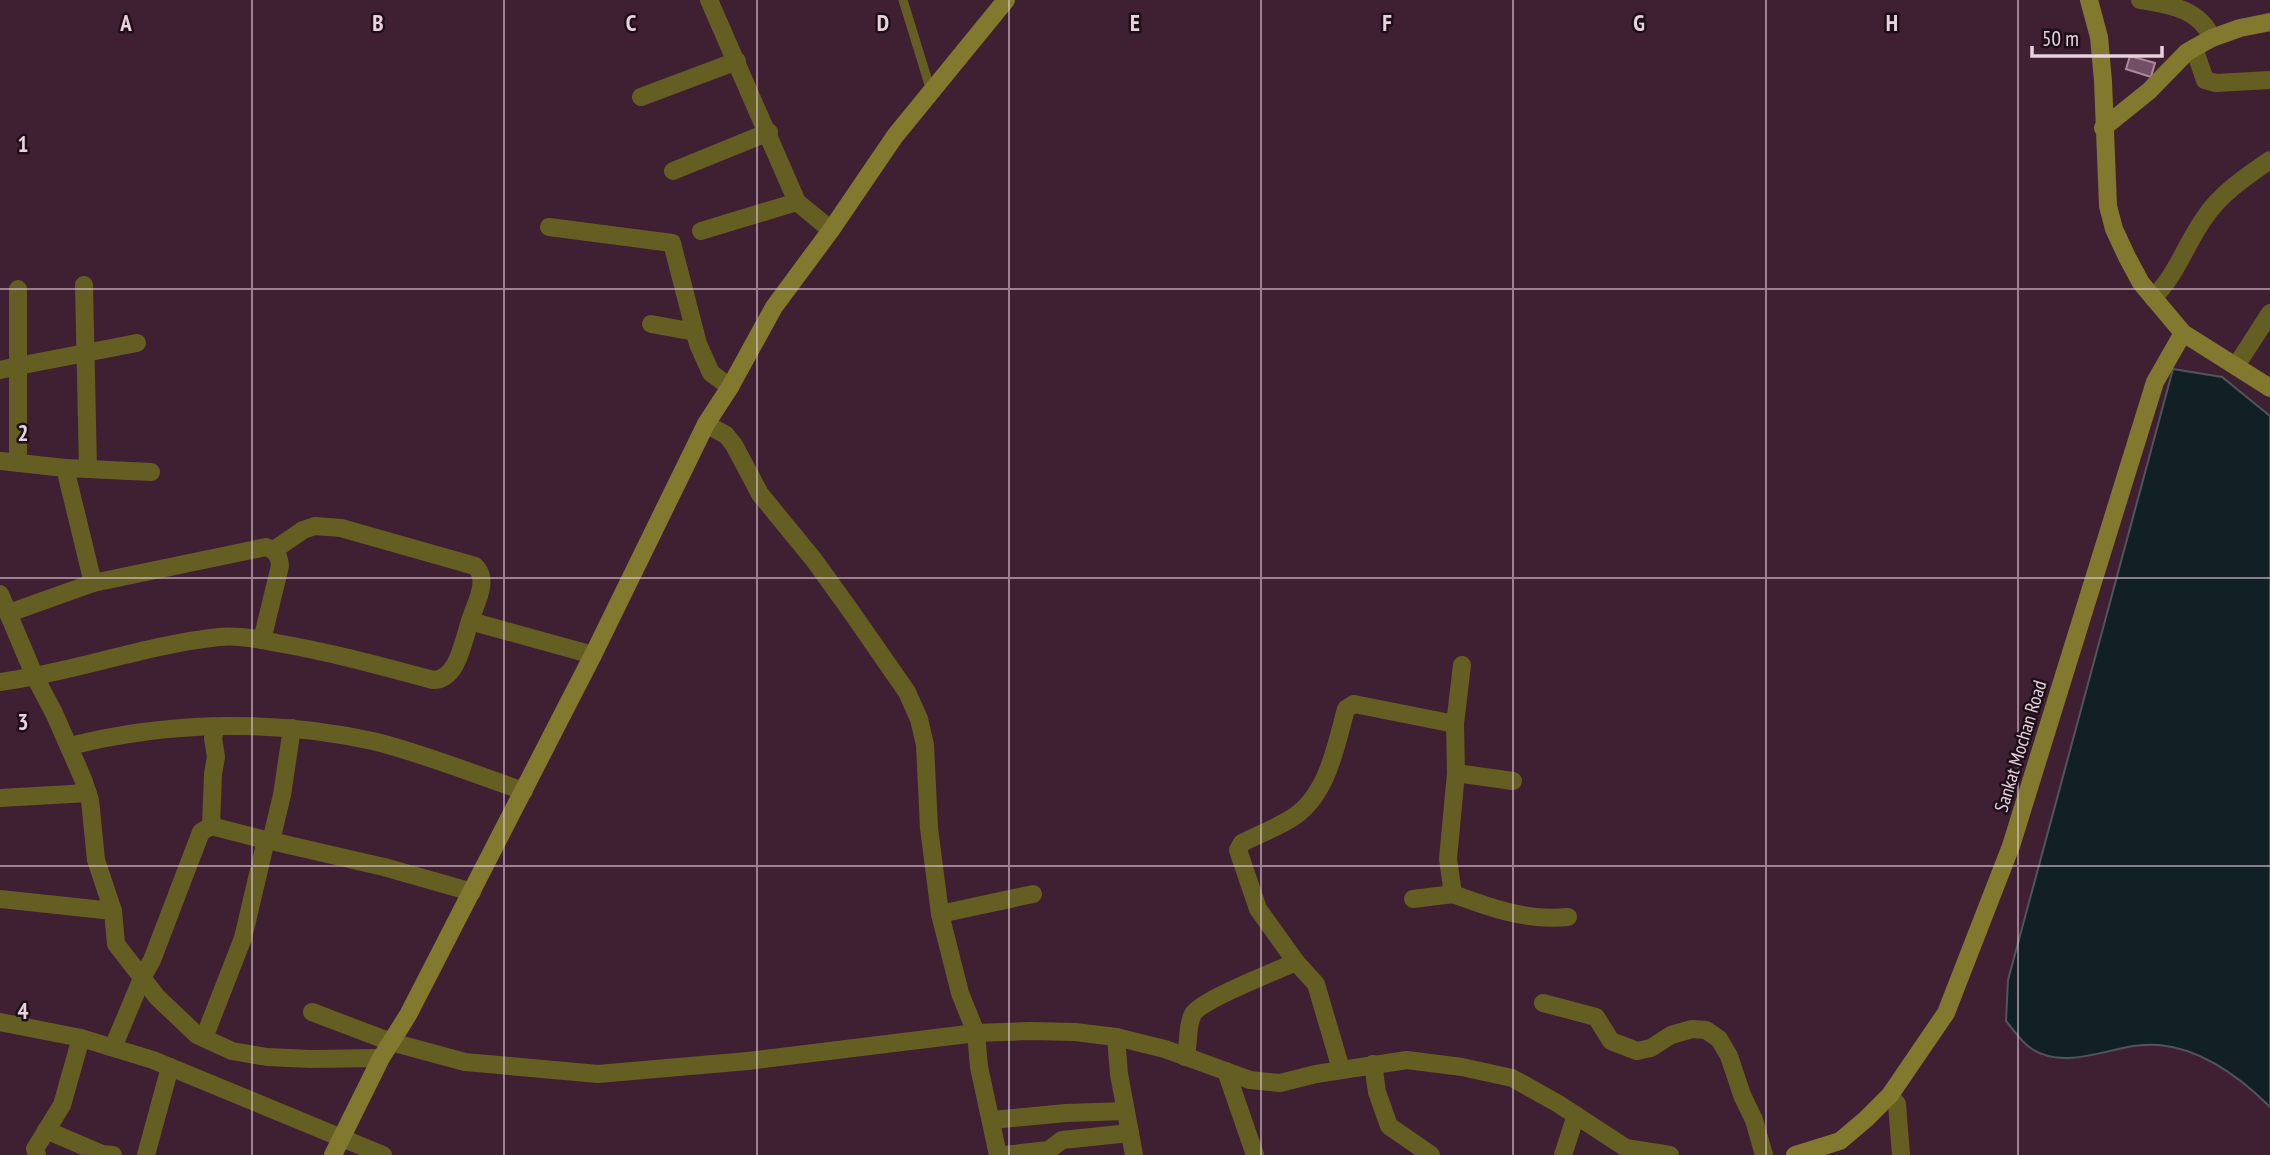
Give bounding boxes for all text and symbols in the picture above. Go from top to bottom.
text: A [119,8,132,37]
text: B [372,8,384,37]
text: C [626,8,637,37]
text: D [877,8,889,37]
text: E [1130,8,1140,37]
text: F [1382,8,1392,37]
text: G [1633,8,1645,37]
text: H [1886,8,1898,37]
scale bar [2032,14,2162,58]
text: 50 m [2042,25,2079,52]
text: 1 [18,129,29,158]
text: 2 [18,418,29,447]
street label: Sankat Mochan Road [1989,677,2051,815]
text: 3 [18,707,29,736]
text: 4 [18,996,29,1025]

